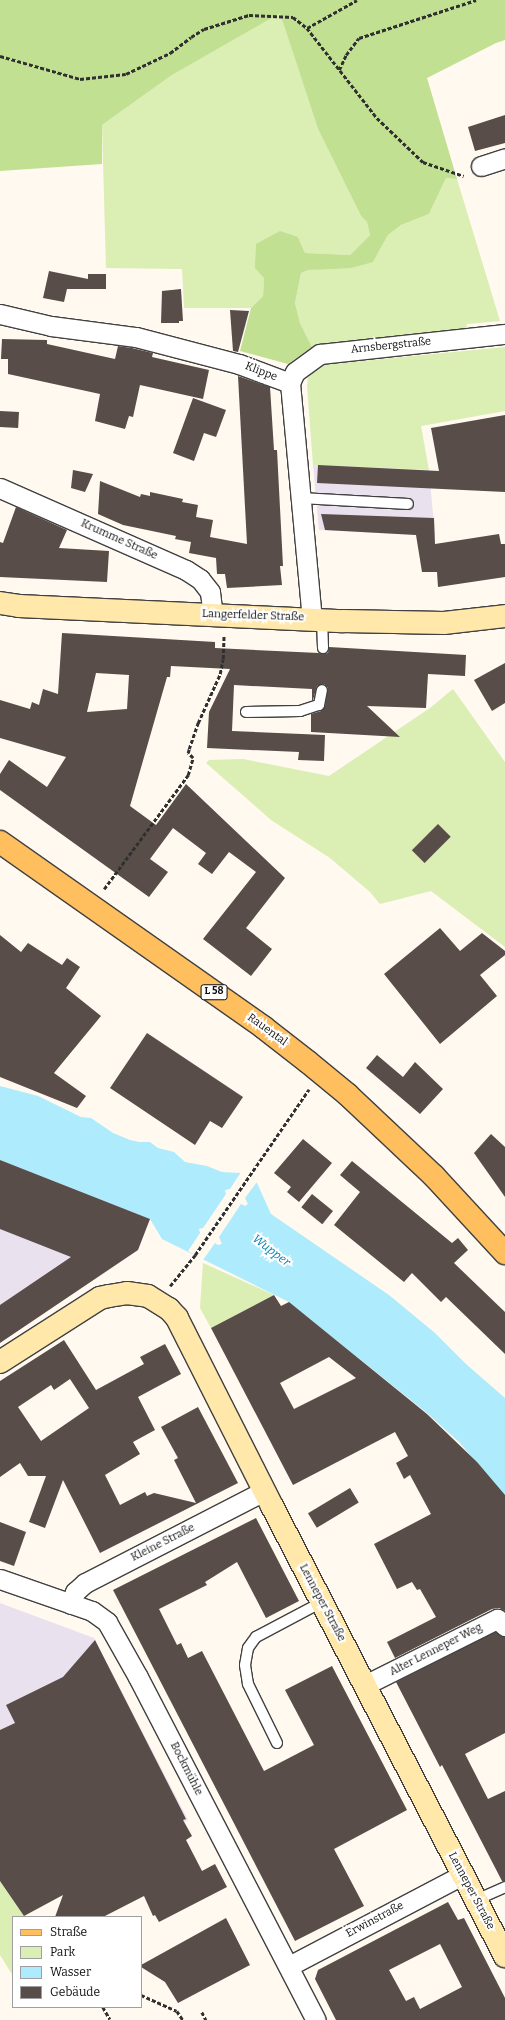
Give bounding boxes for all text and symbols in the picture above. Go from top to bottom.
street label: Arnsbergstraße [350,335,432,357]
street label: Klippe [243,360,279,384]
street label: Krumme Straße [79,517,159,563]
street label: Langerfelder Straße [202,608,304,624]
road number: L 58 [200,984,228,1000]
street label: Rauental [245,1011,289,1049]
water label: Wupper [249,1232,293,1270]
street label: Kleine Straße [129,1521,197,1565]
street label: Lenneper Straße [296,1562,348,1644]
street label: Alter Lenneper Weg [388,1621,484,1679]
street label: Bockmühle [167,1740,205,1798]
street label: Lenneper Straße [445,1850,497,1932]
street label: Erwinstraße [344,1899,406,1941]
legend [12,1916,142,2008]
text: Straße [50,1925,87,1939]
text: Park [50,1945,75,1959]
text: Wasser [50,1965,91,1979]
text: Gebäude [50,1985,100,1999]

